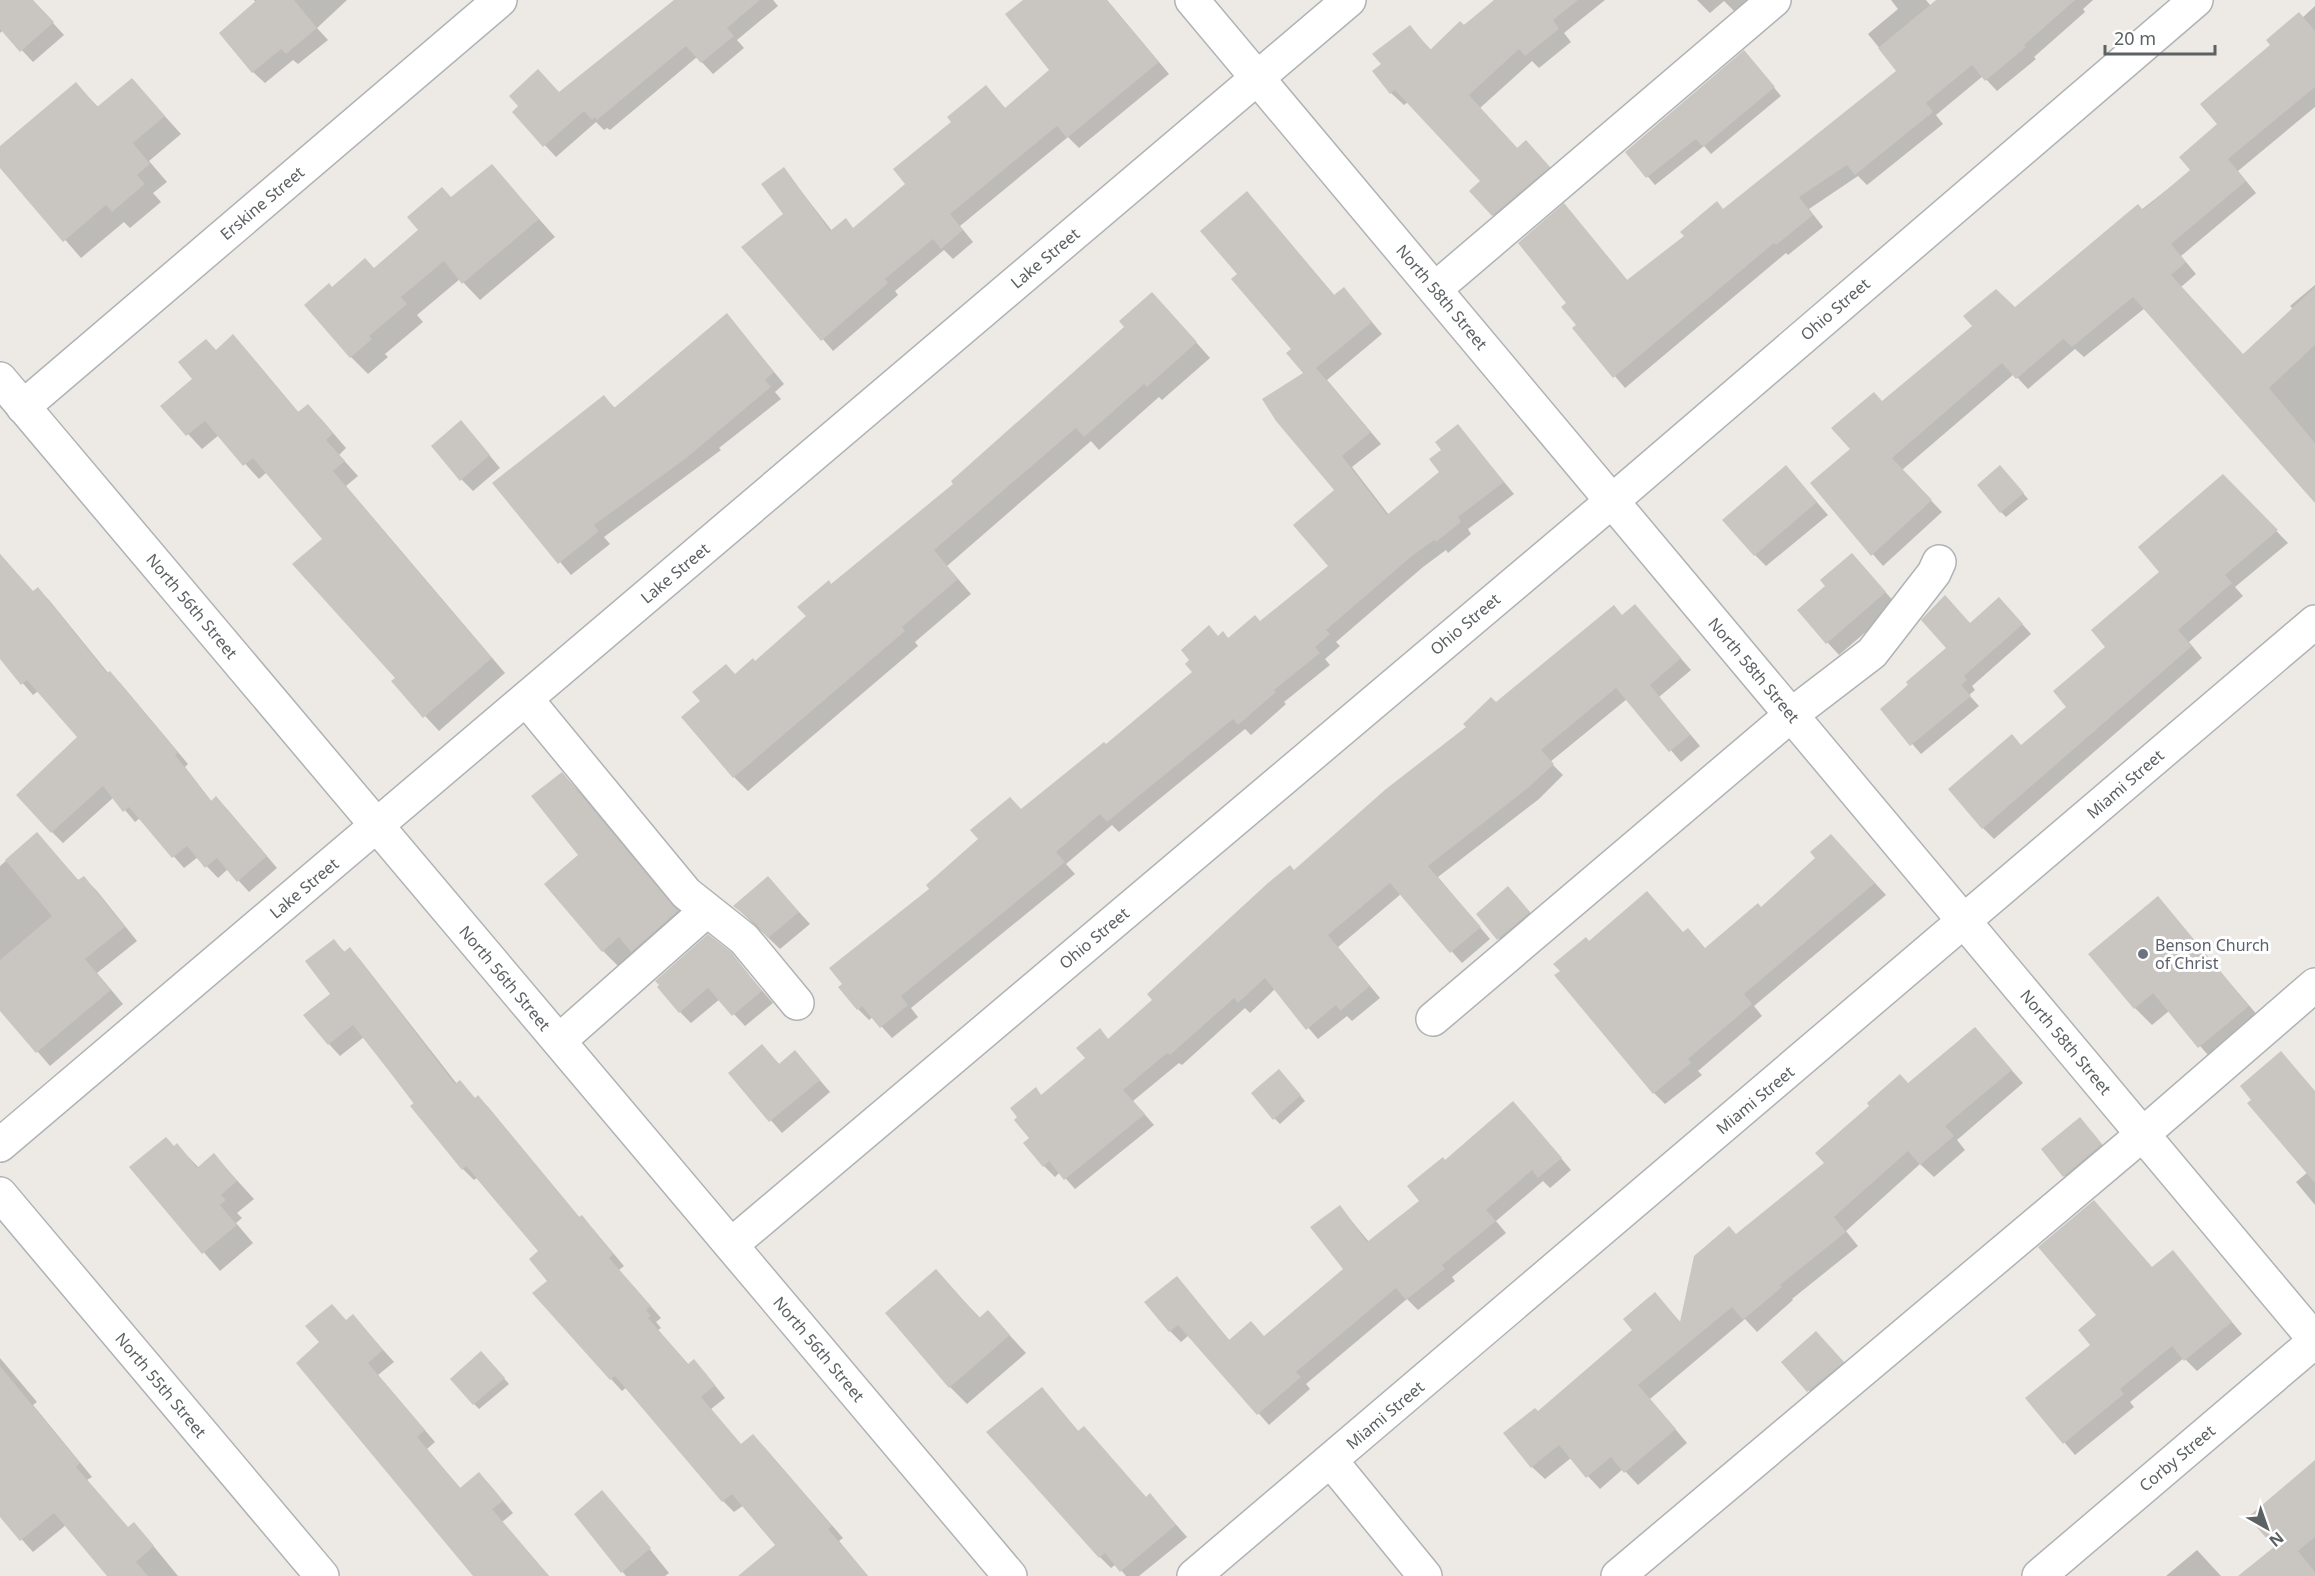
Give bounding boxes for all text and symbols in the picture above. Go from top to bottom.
scale bar [2105,18,2214,56]
text: 20 m [2114,26,2156,50]
street label: Erskine Street [215,161,309,245]
street label: Lake Street [1006,223,1084,293]
street label: North 58th Street [1391,240,1493,354]
street label: Ohio Street [1796,273,1874,345]
street label: Lake Street [636,538,714,608]
street label: North 56th Street [141,549,243,663]
street label: Ohio Street [1425,588,1505,660]
street label: North 58th Street [1703,613,1805,727]
street label: Miami Street [2082,744,2168,824]
street label: Lake Street [265,853,343,923]
street label: Ohio Street [1054,902,1134,974]
street label: North 56th Street [454,921,556,1035]
place label: Benson Church of Christ [2155,934,2269,974]
marker: Benson Church of Christ [2136,947,2150,961]
street label: North 58th Street [2015,985,2117,1099]
street label: Miami Street [1711,1061,1799,1139]
street label: North 56th Street [768,1292,870,1406]
street label: North 55th Street [110,1328,212,1442]
street label: Miami Street [1341,1376,1429,1454]
street label: Corby Street [2134,1420,2220,1496]
north arrow [2237,1498,2297,1558]
text: N [2265,1527,2289,1552]

